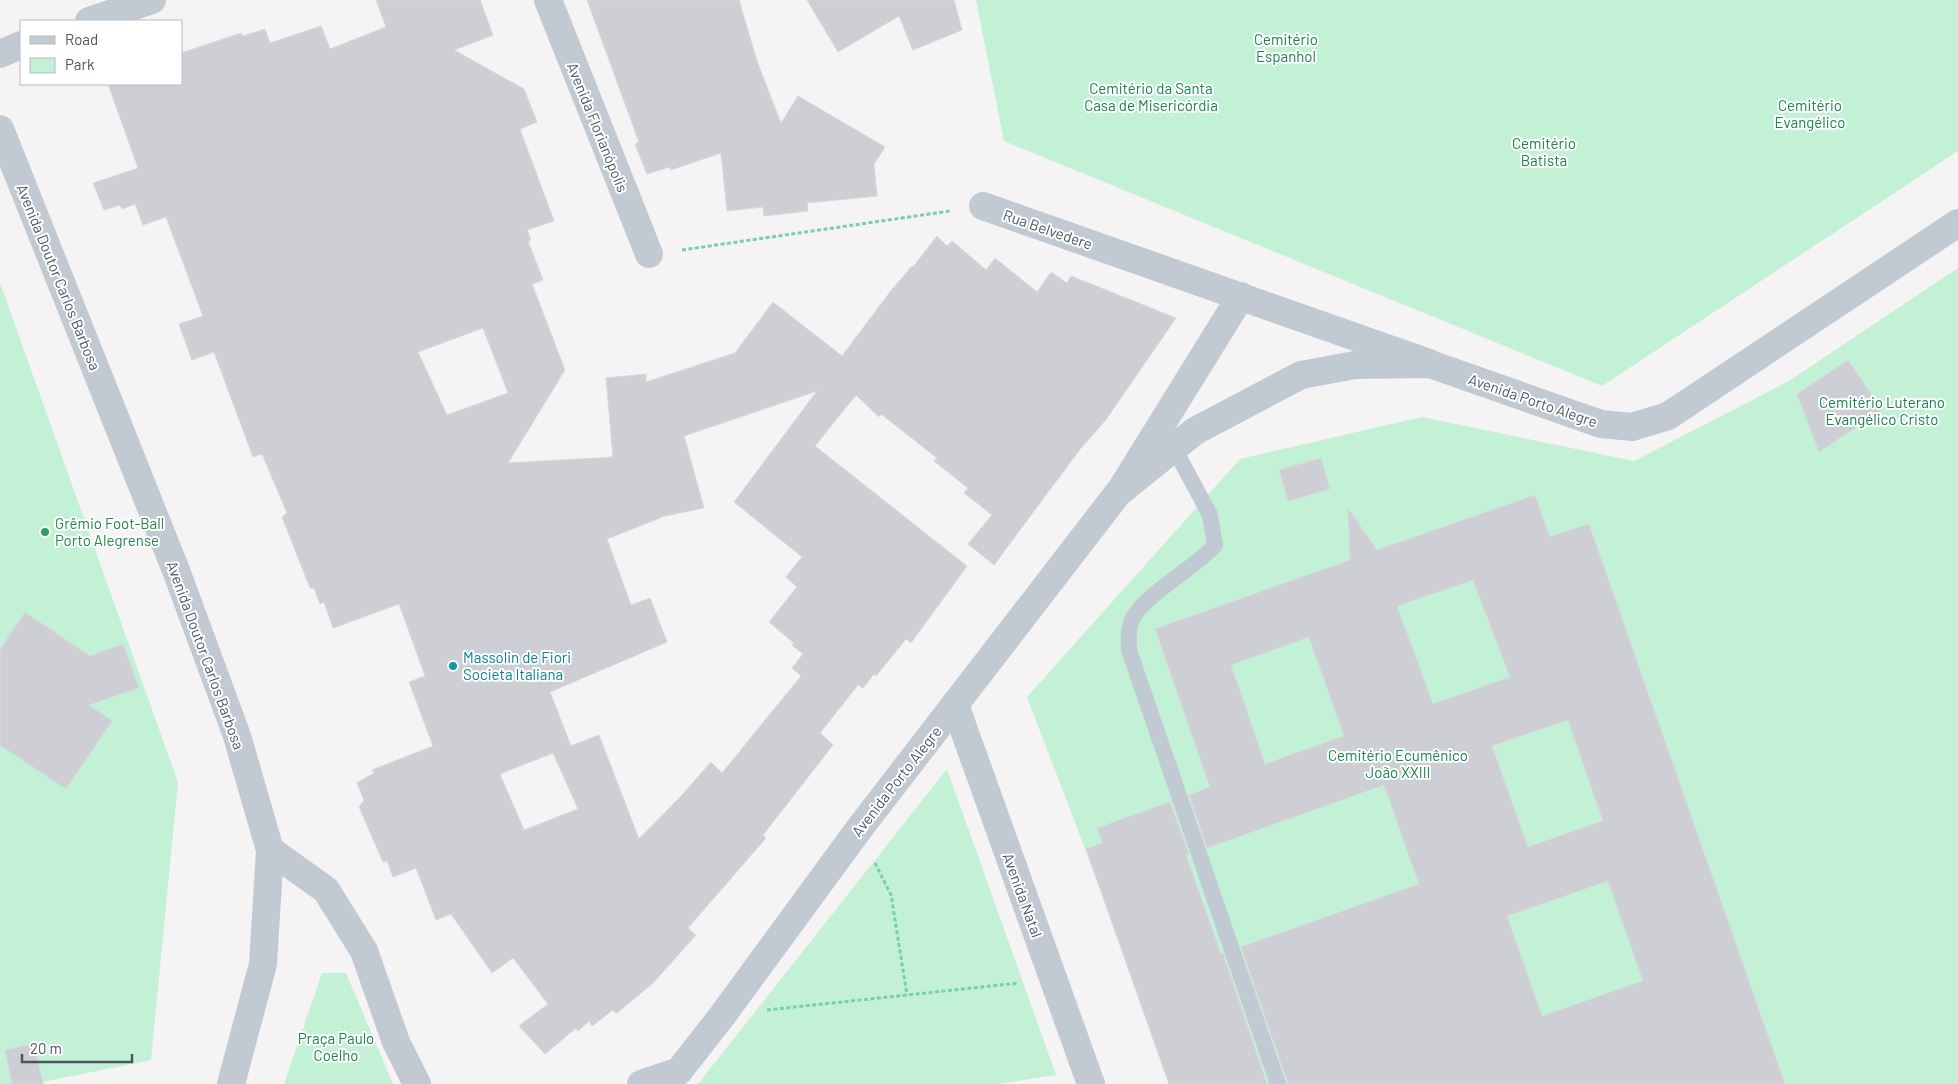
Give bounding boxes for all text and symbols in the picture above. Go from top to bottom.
legend [20,20,182,85]
text: Road [65,30,98,48]
park label: Cemitério Espanhol [1254,30,1318,65]
text: Park [65,55,95,73]
street label: Avenida Florianópolis [564,60,632,194]
park label: Cemitério da Santa Casa de Misericórdia [1084,79,1218,114]
park label: Cemitério Evangélico [1774,96,1846,131]
park label: Cemitério Batista [1512,134,1576,169]
street label: Avenida Doutor Carlos Barbosa [13,181,105,373]
street label: Rua Belvedere [1001,205,1095,253]
street label: Avenida Porto Alegre [1466,369,1600,431]
park label: Cemitério Luterano Evangélico Cristo [1819,393,1945,428]
place label: Grêmio Foot-Ball Porto Alegrense [55,514,164,549]
marker: Grêmio Foot-Ball Porto Alegrense [39,526,51,538]
street label: Avenida Doutor Carlos Barbosa [163,558,249,752]
place label: Massolin de Fiori Societa Italiana [463,648,571,683]
marker: Massolin de Fiori Societa Italiana [447,660,459,672]
street label: Avenida Porto Alegre [847,722,945,840]
park label: Cemitério Ecumênico João XXIII [1328,746,1468,781]
street label: Avenida Natal [999,850,1047,940]
park label: Praça Paulo Coelho [298,1029,374,1064]
scale bar [22,1032,132,1064]
text: 20 m [30,1039,62,1057]

